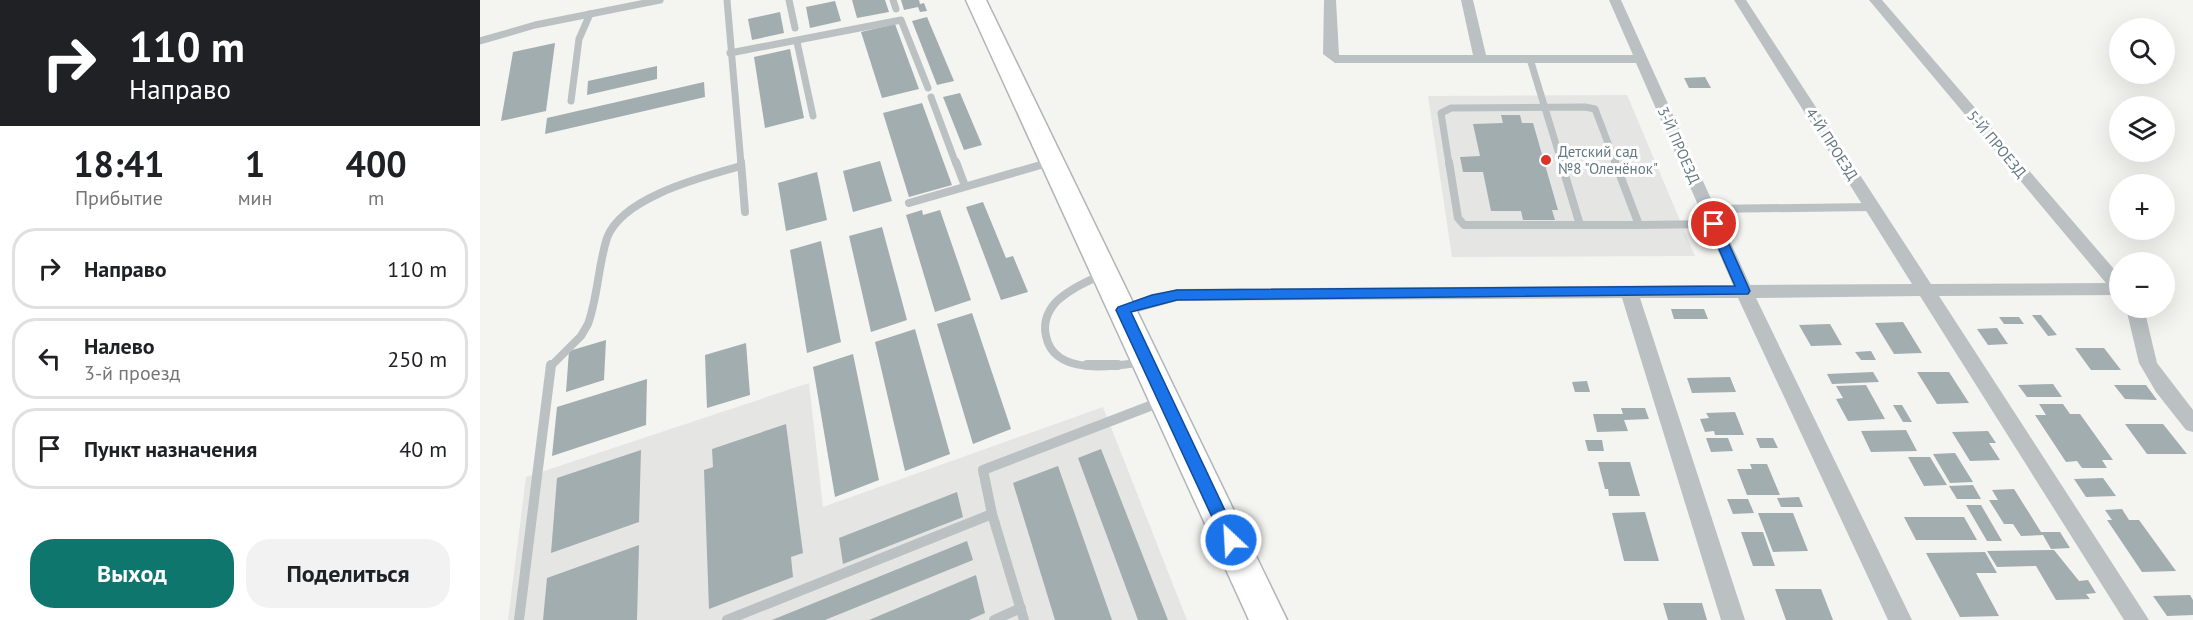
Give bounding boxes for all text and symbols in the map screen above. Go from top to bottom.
map controls [2109,18,2175,318]
button: search [2109,18,2175,84]
text: 110 m [129,19,245,74]
icon: right [30,24,108,102]
text: Направо [129,72,231,106]
button: layers [2109,96,2175,162]
street label: 3-Й ПРОЕЗД [1654,104,1704,186]
street label: 4-Й ПРОЕЗД [1802,104,1862,184]
street label: 5-Й ПРОЕЗД [1963,106,2031,182]
text: 18:41 [73,140,165,187]
text: 1 [245,140,265,187]
text: 400 [346,140,407,187]
place label: Детский сад №8 "Оленёнок" [1558,142,1658,178]
marker: Детский сад №8 "Оленёнок" [1539,153,1553,167]
button: + [2109,174,2175,240]
text: Прибытие [75,185,163,211]
text: мин [238,185,272,211]
text: m [368,185,384,211]
pin [1688,198,1739,249]
icon: arrive [1697,207,1730,240]
icon: right [33,252,66,285]
button: − [2109,252,2175,318]
text: Направо [84,255,167,283]
text: 110 m [387,255,447,283]
text: Налево [84,332,155,360]
icon: left [33,342,66,375]
text: 250 m [387,345,447,373]
text: 3-й проезд [84,360,180,386]
icon: arrive [33,432,66,465]
text: Пункт назначения [84,435,257,463]
text: 40 m [399,435,447,463]
position arrow [1199,508,1263,572]
button: Выход [30,539,234,608]
button: Поделиться [246,539,450,608]

